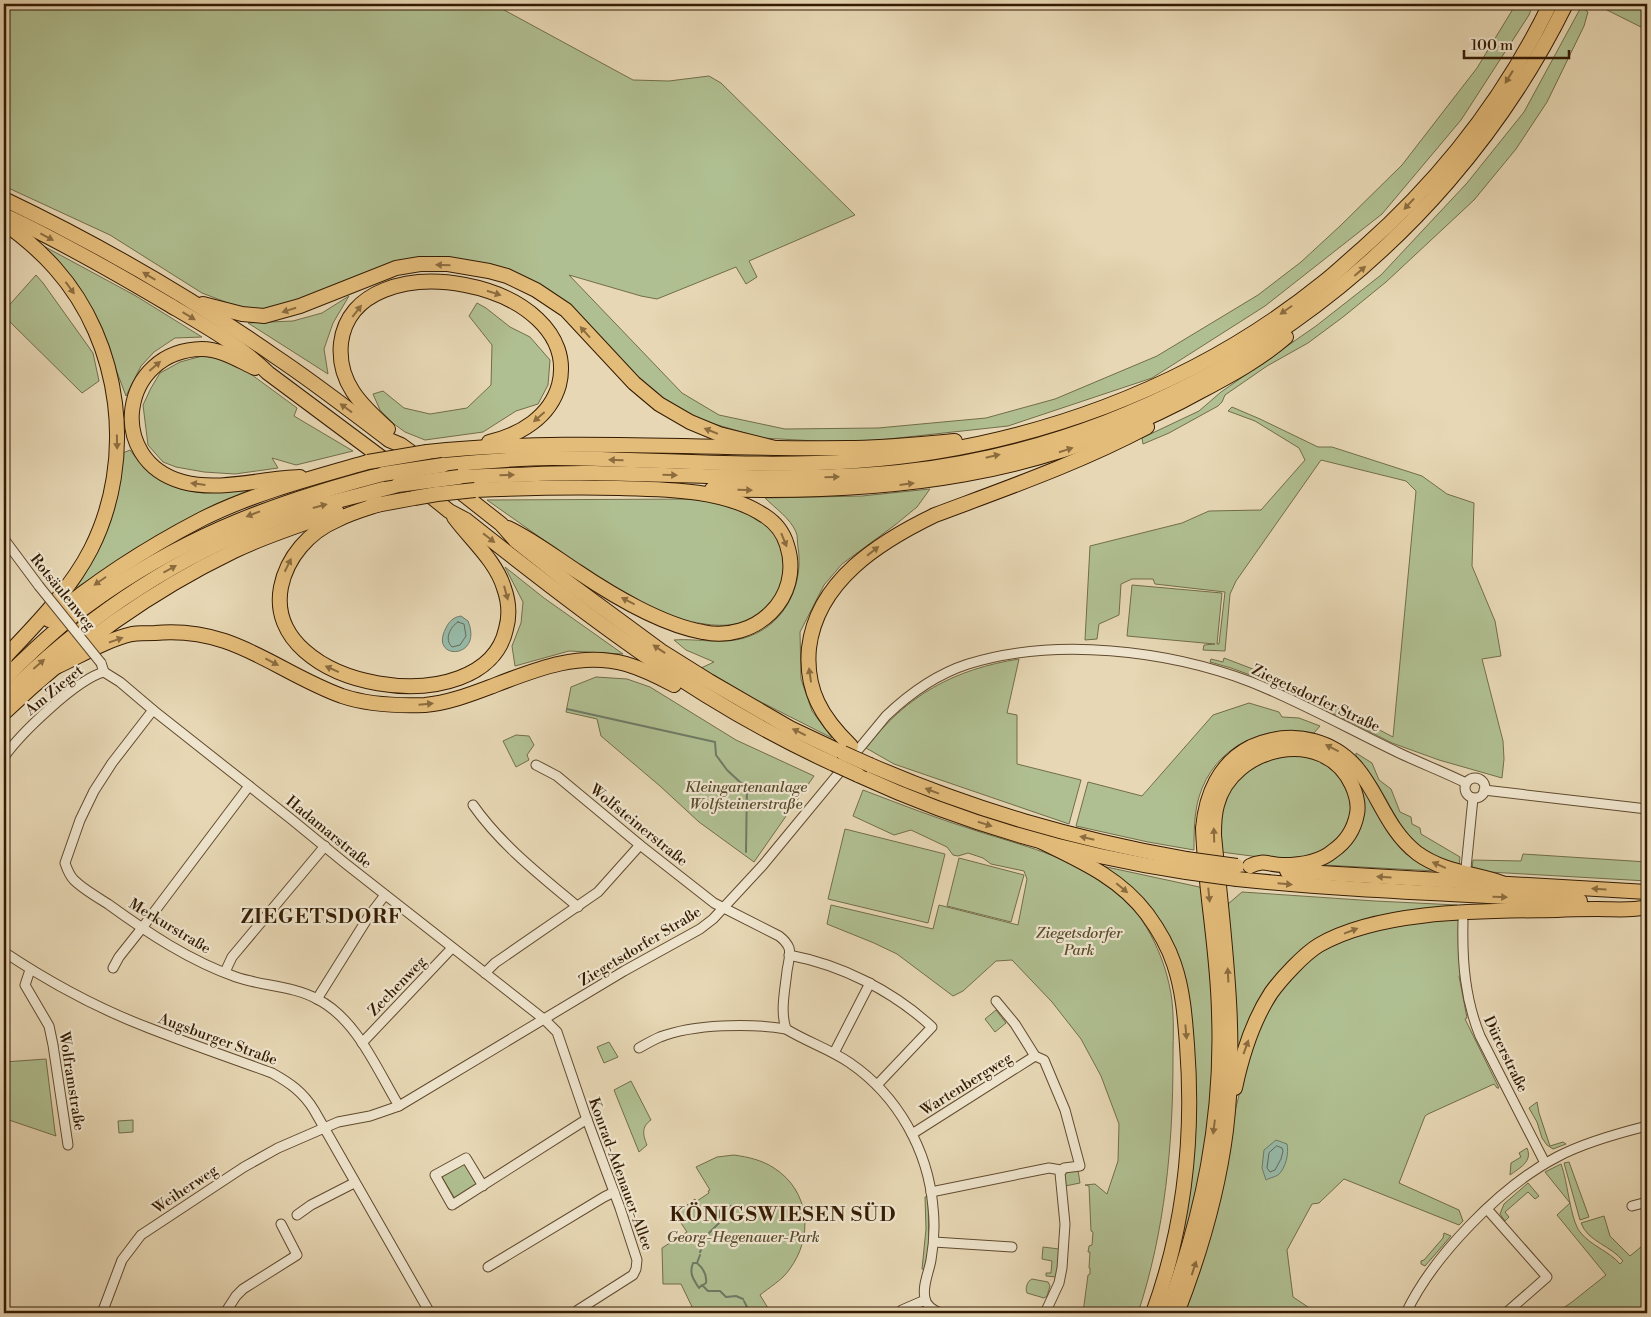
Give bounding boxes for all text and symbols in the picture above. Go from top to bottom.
scale bar [1464,28,1568,60]
text: 100 m [1471,36,1513,55]
one-way arrow [1505,70,1514,83]
one-way arrow [1403,198,1415,210]
one-way arrow [41,232,54,241]
one-way arrow [435,260,451,268]
one-way arrow [1353,265,1365,277]
one-way arrow [142,272,155,281]
one-way arrow [65,281,75,295]
one-way arrow [486,290,501,298]
one-way arrow [351,305,362,318]
one-way arrow [1279,305,1293,315]
one-way arrow [281,307,296,314]
one-way arrow [182,312,195,321]
one-way arrow [580,325,591,338]
one-way arrow [148,361,161,372]
one-way arrow [339,403,353,413]
one-way arrow [533,411,545,422]
one-way arrow [704,427,719,434]
one-way arrow [113,435,121,451]
one-way arrow [1058,445,1073,453]
one-way arrow [986,452,1001,460]
one-way arrow [608,455,624,463]
one-way arrow [500,471,516,479]
one-way arrow [662,471,678,479]
one-way arrow [824,473,840,481]
one-way arrow [189,480,205,488]
one-way arrow [900,480,916,488]
one-way arrow [737,486,753,494]
one-way arrow [312,502,327,510]
one-way arrow [246,511,261,518]
one-way arrow [482,533,495,544]
one-way arrow [781,533,789,547]
one-way arrow [866,546,879,557]
street label: Rotsäulenweg [26,550,99,635]
one-way arrow [284,558,292,572]
one-way arrow [164,564,177,573]
one-way arrow [93,576,106,586]
one-way arrow [502,586,510,601]
one-way arrow [621,597,635,605]
one-way arrow [109,636,124,643]
one-way arrow [652,644,666,654]
one-way arrow [32,658,45,669]
one-way arrow [265,658,279,666]
street label: Ziegetsdorfer Straße [1249,660,1383,737]
street label: Am Zieget [21,661,88,720]
one-way arrow [325,664,339,672]
one-way arrow [806,667,814,683]
one-way arrow [418,700,434,708]
one-way arrow [791,728,806,736]
one-way arrow [1324,744,1339,752]
park label: Kleingartenanlage Wolfsteinerstraße [685,778,807,814]
street label: Wolfsteinerstraße [585,779,691,871]
one-way arrow [924,786,939,794]
street label: Hadamarstraße [282,792,375,873]
one-way arrow [978,821,993,828]
one-way arrow [1210,827,1218,843]
one-way arrow [1079,834,1094,842]
one-way arrow [1432,861,1446,869]
one-way arrow [1375,873,1391,881]
one-way arrow [1278,880,1294,888]
one-way arrow [1115,882,1128,893]
one-way arrow [1590,884,1606,892]
one-way arrow [1205,887,1213,903]
street label: Merkurstraße [125,894,214,958]
one-way arrow [1492,894,1508,902]
street label: Ziegetsdorfer Straße [576,902,705,990]
district label: ZIEGETSDORF [241,905,403,930]
park label: Ziegetsdorfer Park [1036,924,1123,960]
one-way arrow [1344,927,1359,935]
street label: Zechenweg [364,952,431,1020]
one-way arrow [1223,966,1231,982]
street label: Augsburger Straße [155,1009,280,1070]
street label: Dürerstraße [1479,1013,1532,1096]
one-way arrow [1182,1024,1190,1040]
street label: Wolframstraße [54,1029,89,1132]
one-way arrow [1242,1039,1250,1054]
street label: Wartenbergweg [916,1049,1016,1121]
street label: Konrad-Adenauer-Allee [584,1095,657,1253]
one-way arrow [1210,1119,1218,1135]
street label: Weiherweg [148,1161,222,1219]
district label: KÖNIGSWIESEN SÜD [669,1202,897,1228]
park label: Georg-Hegenauer-Park [666,1228,820,1247]
one-way arrow [1191,1260,1198,1275]

